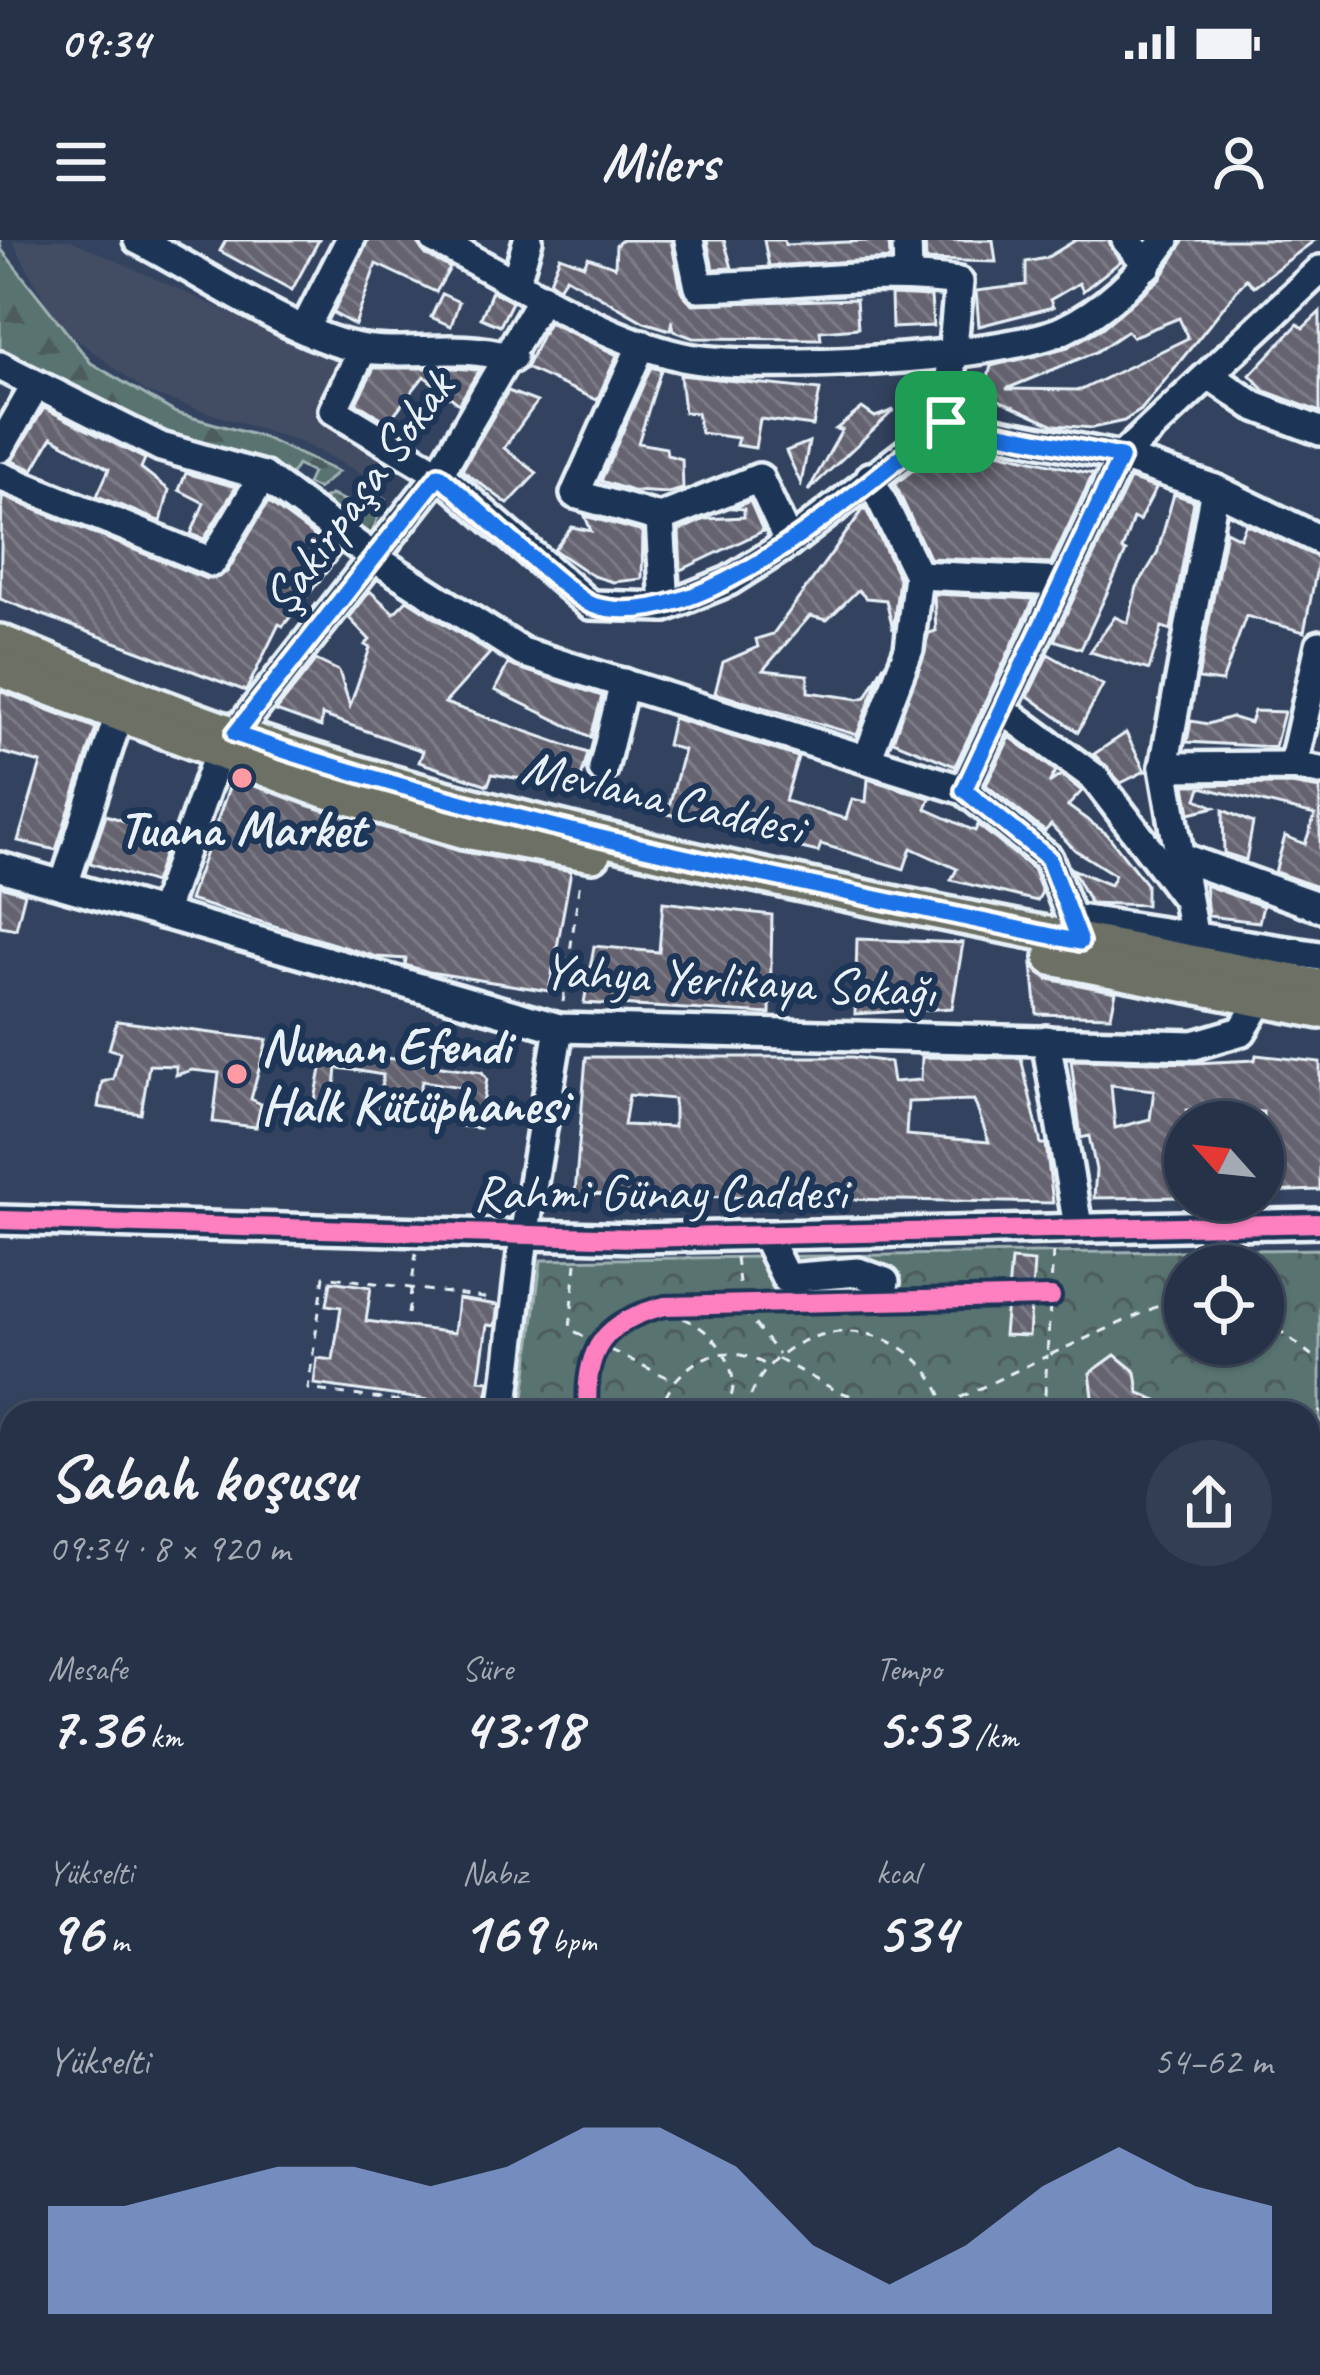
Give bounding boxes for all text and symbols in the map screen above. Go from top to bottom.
text: 09:34 [60,14,149,71]
text: Milers [602,128,718,196]
icon: menu [48,129,114,195]
icon: person [1206,129,1272,195]
street label: Şakirpaşa Sokak [248,355,470,627]
pin [895,371,997,473]
icon: arrive [913,389,979,455]
street label: Mevlana Caddesi [517,734,815,862]
marker: Tuana Market [229,765,255,791]
place label: Tuana Market [119,797,371,861]
street label: Yahya Yerlikaya Sokağı [541,938,939,1022]
place label: Numan Efendi Halk Kütüphanesi [261,1014,575,1137]
marker: Numan Efendi Halk Kütüphanesi [224,1061,250,1087]
north arrow [1164,1101,1284,1221]
map controls [1164,1101,1284,1365]
street label: Rahmi Günay Caddesi [473,1160,852,1224]
button: locate [1164,1245,1284,1365]
text: Sabah koşusu [48,1437,355,1520]
button: share [1146,1440,1272,1566]
text: 09:34 · 8 × 920 m [48,1524,290,1573]
text: Mesafe [48,1648,127,1690]
text: Süre [462,1648,513,1690]
text: Tempo [876,1648,941,1690]
text: 7.36 [48,1690,142,1766]
text: 43:18 [462,1690,582,1766]
text: 5:53 [876,1690,967,1766]
text: km [142,1716,182,1758]
text: /km [967,1716,1018,1758]
text: Yükselti [48,1852,134,1894]
text: Nabız [462,1852,527,1894]
text: kcal [876,1852,920,1894]
text: 96 [48,1894,103,1970]
text: 169 [462,1894,544,1970]
text: 534 [876,1894,956,1970]
text: m [103,1920,129,1962]
text: bpm [544,1920,597,1962]
text: Yükselti [48,2037,149,2086]
text: 54–62 m [1153,2037,1272,2086]

